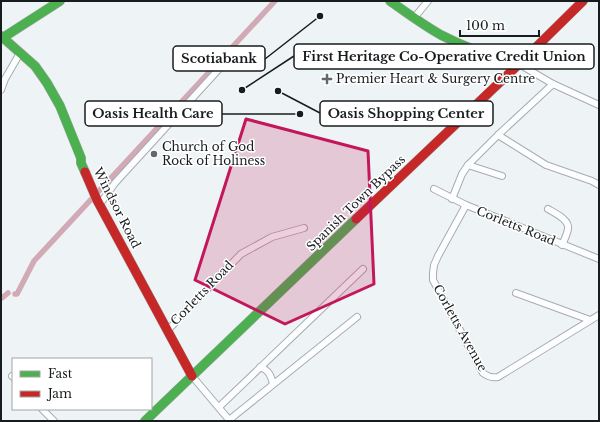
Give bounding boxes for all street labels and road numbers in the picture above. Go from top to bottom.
street label: Spanish Town Bypass [303,151,408,254]
street label: Windsor Road [90,164,144,251]
street label: Corletts Road [474,203,558,248]
street label: Corletts Road [167,257,236,328]
street label: Corletts Avenue [430,282,491,374]

